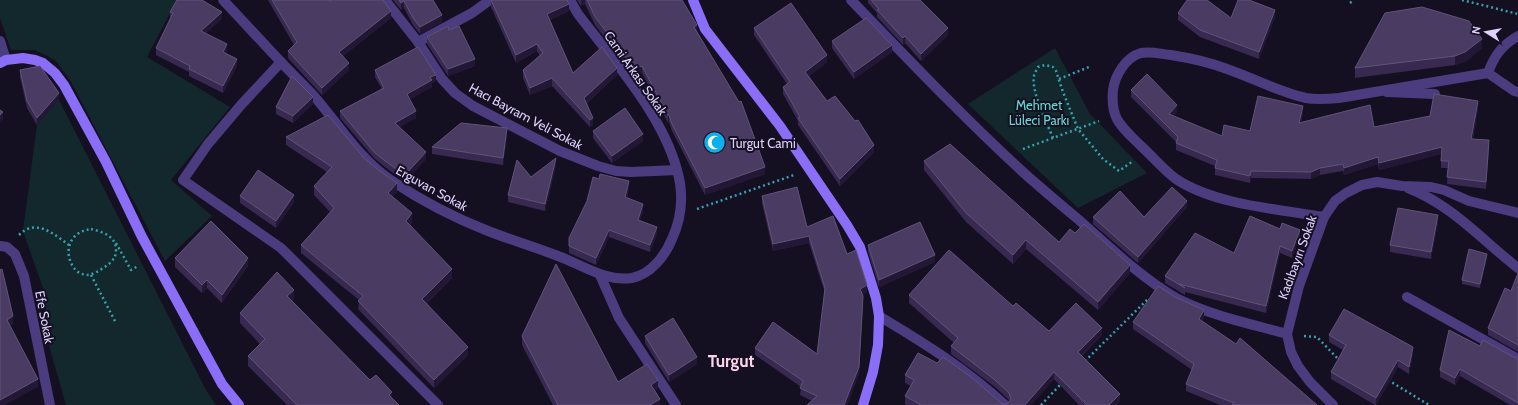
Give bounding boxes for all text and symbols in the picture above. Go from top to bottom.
north arrow [1466,12,1506,52]
text: N [1469,25,1484,35]
street label: Cami Arkası Sokak [601,28,671,118]
street label: Hacı Bayram Veli Sokak [466,79,586,153]
park label: Mehmet Lüleci Parkı [1009,97,1069,128]
mosque icon: Turgut Cami [702,130,728,156]
place label: Turgut Cami [730,135,796,151]
street label: Erguvan Sokak [393,162,471,214]
street label: Kadıbayırı Sokak [1274,213,1320,301]
street label: Efe Sokak [32,289,58,345]
district label: Turgut [708,351,755,371]

